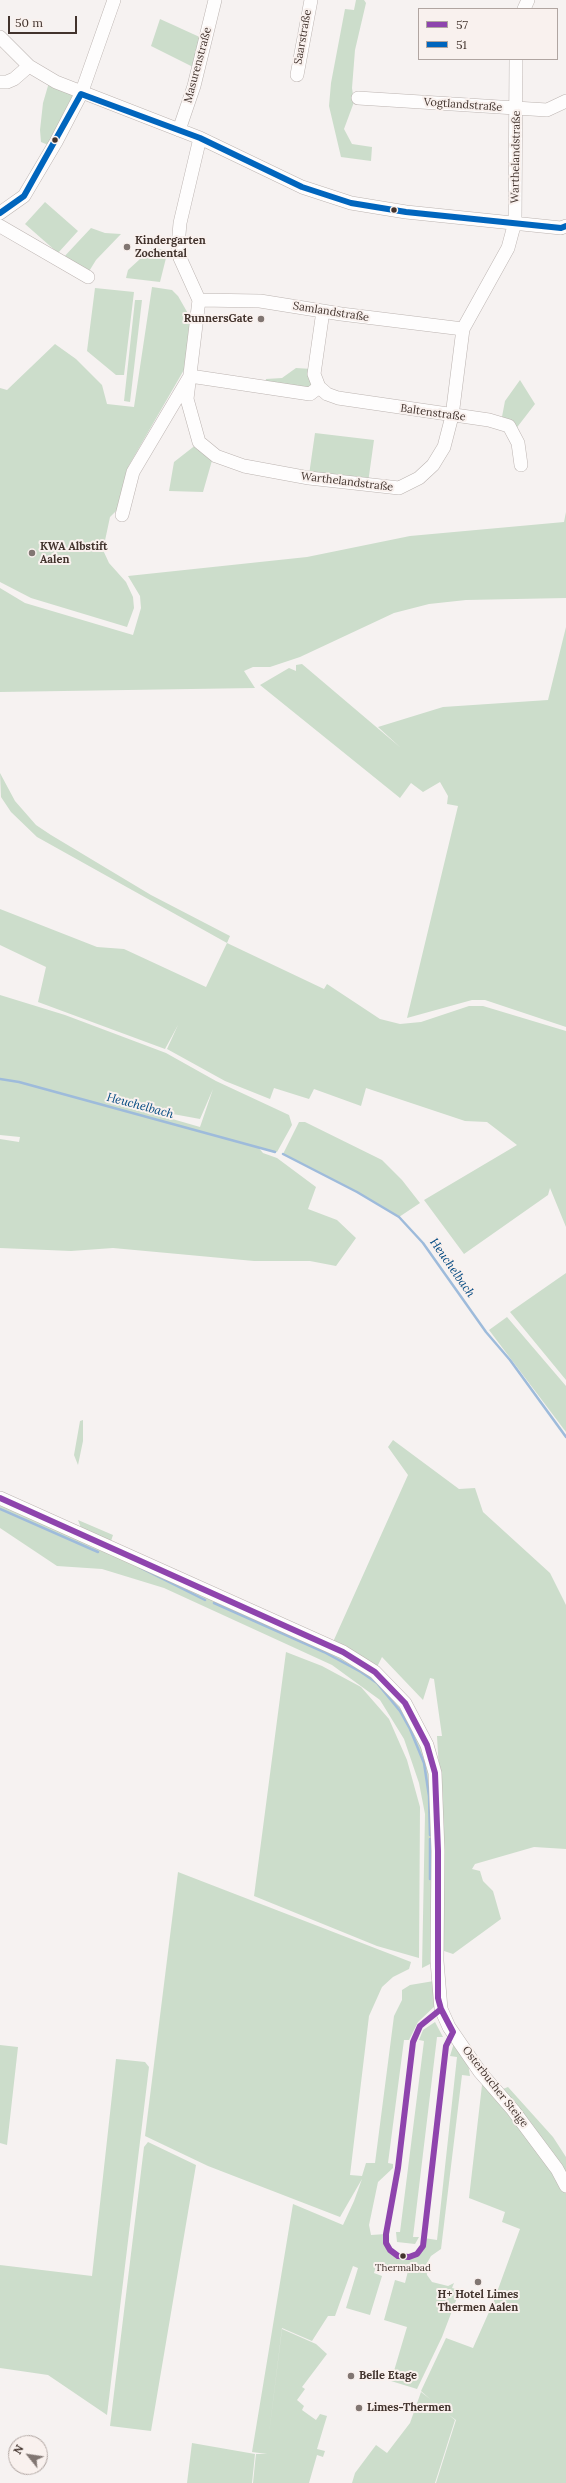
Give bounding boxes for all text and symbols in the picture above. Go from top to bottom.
scale bar [10,8,79,34]
legend [418,8,558,60]
street label: Saarstraße [292,9,314,65]
text: 50 m [15,15,43,30]
text: 57 [456,17,468,32]
street label: Masurenstraße [182,26,214,104]
text: 51 [456,37,467,52]
street label: Vogtlandstraße [423,96,503,114]
street label: Warthelandstraße [509,110,523,204]
unlabelled marker [50,135,60,145]
unlabelled marker [389,205,399,215]
place label: Kindergarten Zochental [135,234,206,260]
marker: Kindergarten Zochental [122,242,132,252]
street label: Samlandstraße [292,299,370,325]
place label: RunnersGate [184,312,253,326]
marker: RunnersGate [256,314,266,324]
street label: Baltenstraße [400,402,466,424]
street label: Warthelandstraße [300,470,394,494]
place label: KWA Albstift Aalen [40,540,108,566]
marker: KWA Albstift Aalen [27,548,37,558]
water label: Heuchelbach [105,1090,175,1122]
water label: Heuchelbach [426,1236,478,1300]
street label: Osterbucher Steige [459,2044,531,2130]
marker: Thermalbad [398,2251,408,2261]
place label: Thermalbad [375,2262,431,2274]
marker: H+ Hotel Limes Thermen Aalen [473,2277,483,2287]
place label: H+ Hotel Limes Thermen Aalen [438,2288,518,2314]
place label: Belle Etage [359,2369,417,2383]
marker: Belle Etage [346,2371,356,2381]
place label: Limes-Thermen [367,2401,451,2415]
marker: Limes-Thermen [354,2403,364,2413]
north arrow [8,2435,48,2475]
text: N [10,2442,27,2457]

